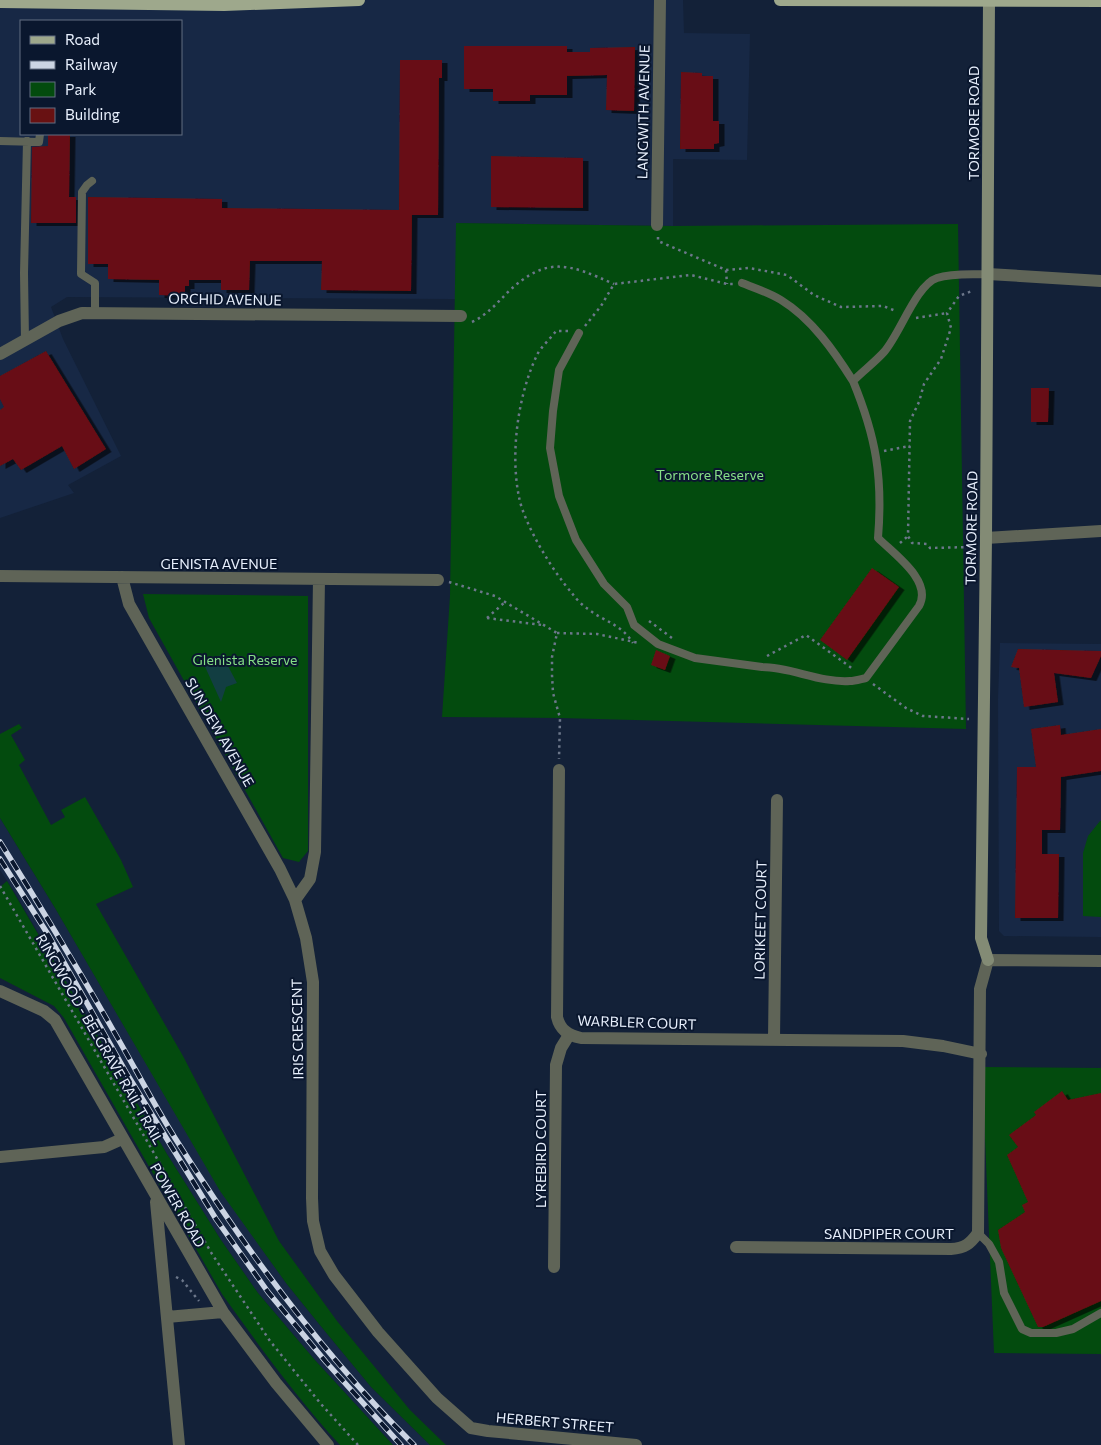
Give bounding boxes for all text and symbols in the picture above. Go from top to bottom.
legend [20,20,182,135]
text: Road [65,30,100,48]
street label: LANGWITH AVENUE [633,45,653,179]
text: Railway [65,55,118,73]
street label: TORMORE ROAD [965,66,982,180]
text: Park [65,80,96,98]
text: Building [65,105,120,123]
street label: ORCHID AVENUE [168,290,282,308]
park label: Tormore Reserve [656,466,764,483]
street label: TORMORE ROAD [962,471,980,585]
street label: GENISTA AVENUE [161,555,277,572]
park label: Glenista Reserve [193,651,297,668]
street label: SUN DEW AVENUE [182,675,258,789]
street label: LORIKEET COURT [750,860,770,980]
street label: RINGWOOD - BELGRAVE RAIL TRAIL [33,931,167,1147]
street label: IRIS CRESCENT [288,978,306,1080]
street label: WARBLER COURT [577,1011,697,1033]
street label: LYREBIRD COURT [532,1090,549,1208]
street label: POWER ROAD [147,1160,209,1250]
street label: SANDPIPER COURT [824,1225,954,1242]
street label: HERBERT STREET [495,1408,615,1436]

